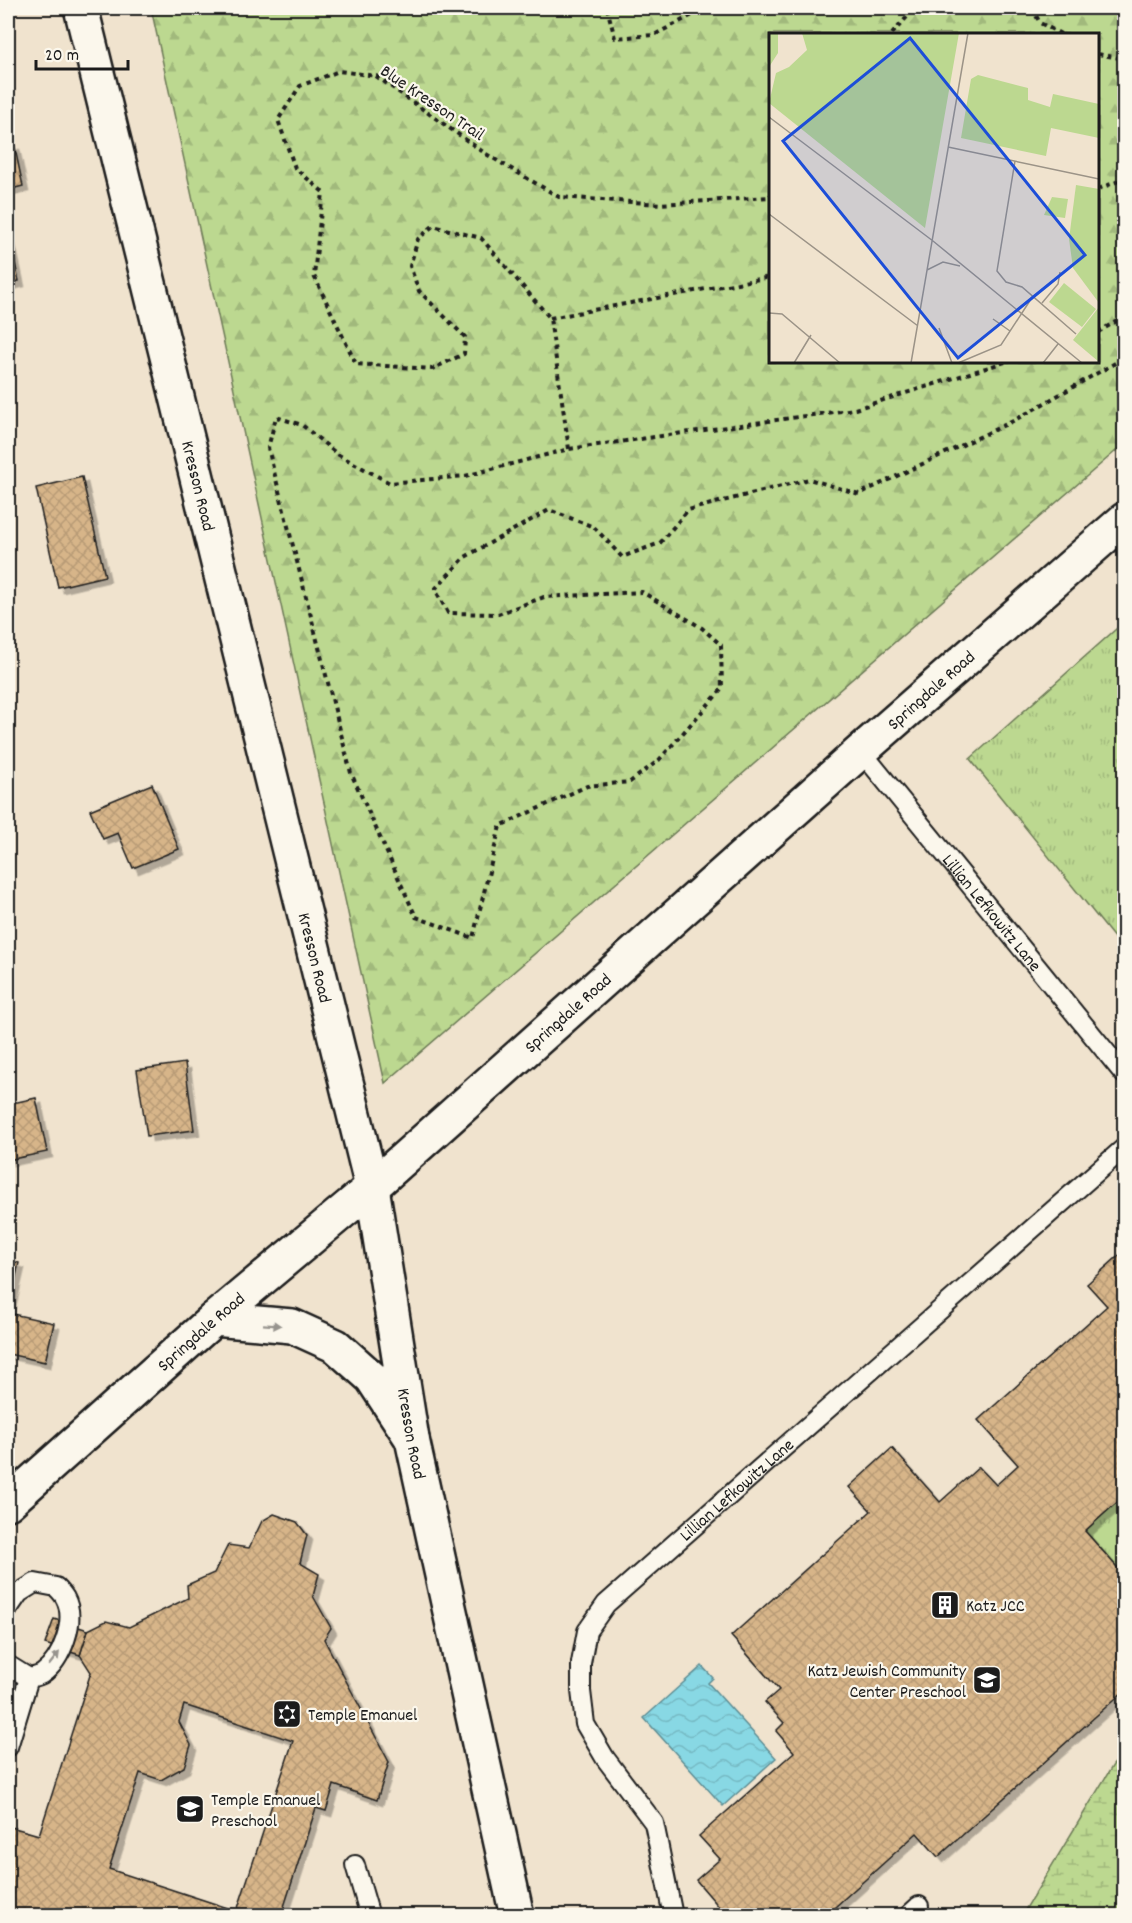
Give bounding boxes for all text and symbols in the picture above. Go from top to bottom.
scale bar [36,33,128,71]
inset map [769,33,1099,363]
text: 20 m [45,44,79,69]
street label: Blue Kresson Trail [374,60,489,149]
street label: Kresson Road [173,438,220,534]
street label: Springdale Road [883,646,982,737]
street label: Lillian Lefkowitz Lane [935,850,1046,978]
street label: Kresson Road [290,910,336,1006]
street label: Springdale Road [520,969,618,1060]
street label: Springdale Road [153,1288,252,1379]
one-way arrow [263,1320,282,1330]
street label: Kresson Road [389,1386,430,1482]
street label: Lillian Lefkowitz Lane [675,1434,801,1549]
building icon: Katz JCC [929,1589,961,1621]
place label: Katz JCC [966,1595,1025,1620]
one-way arrow [48,1652,60,1667]
place label: Katz Jewish Community Center Preschool [807,1660,967,1706]
school or university icon: Katz Jewish Community Center Preschool [971,1664,1003,1696]
synagogue icon: Temple Emanuel [271,1698,303,1730]
place label: Temple Emanuel [308,1704,418,1729]
place label: Temple Emanuel Preschool [211,1789,321,1835]
school or university icon: Temple Emanuel Preschool [174,1793,206,1825]

